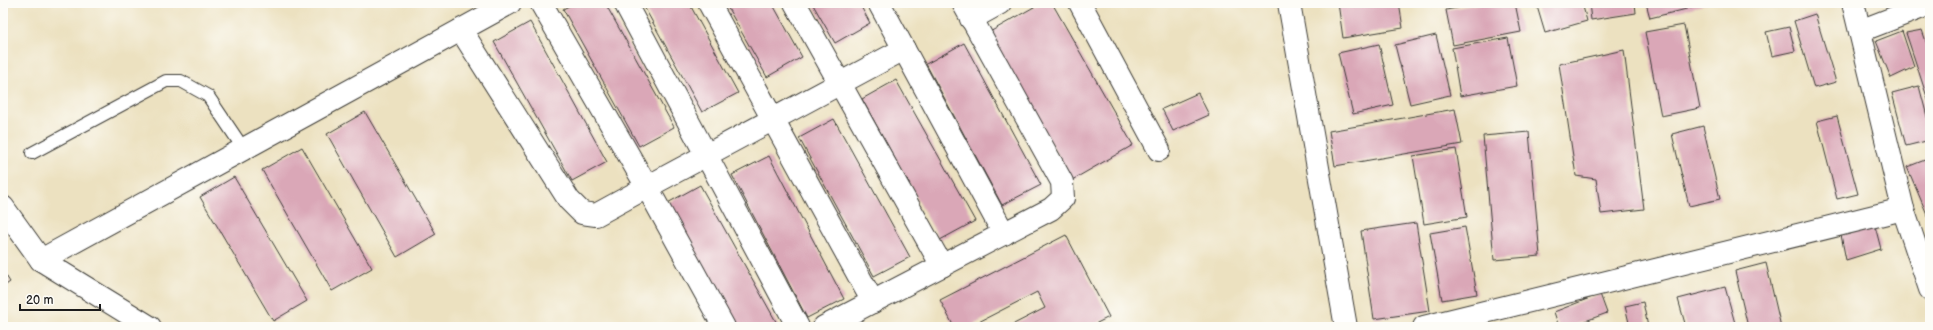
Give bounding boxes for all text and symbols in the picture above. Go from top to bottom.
scale bar [20,286,100,312]
text: 20 m [26,293,53,308]

